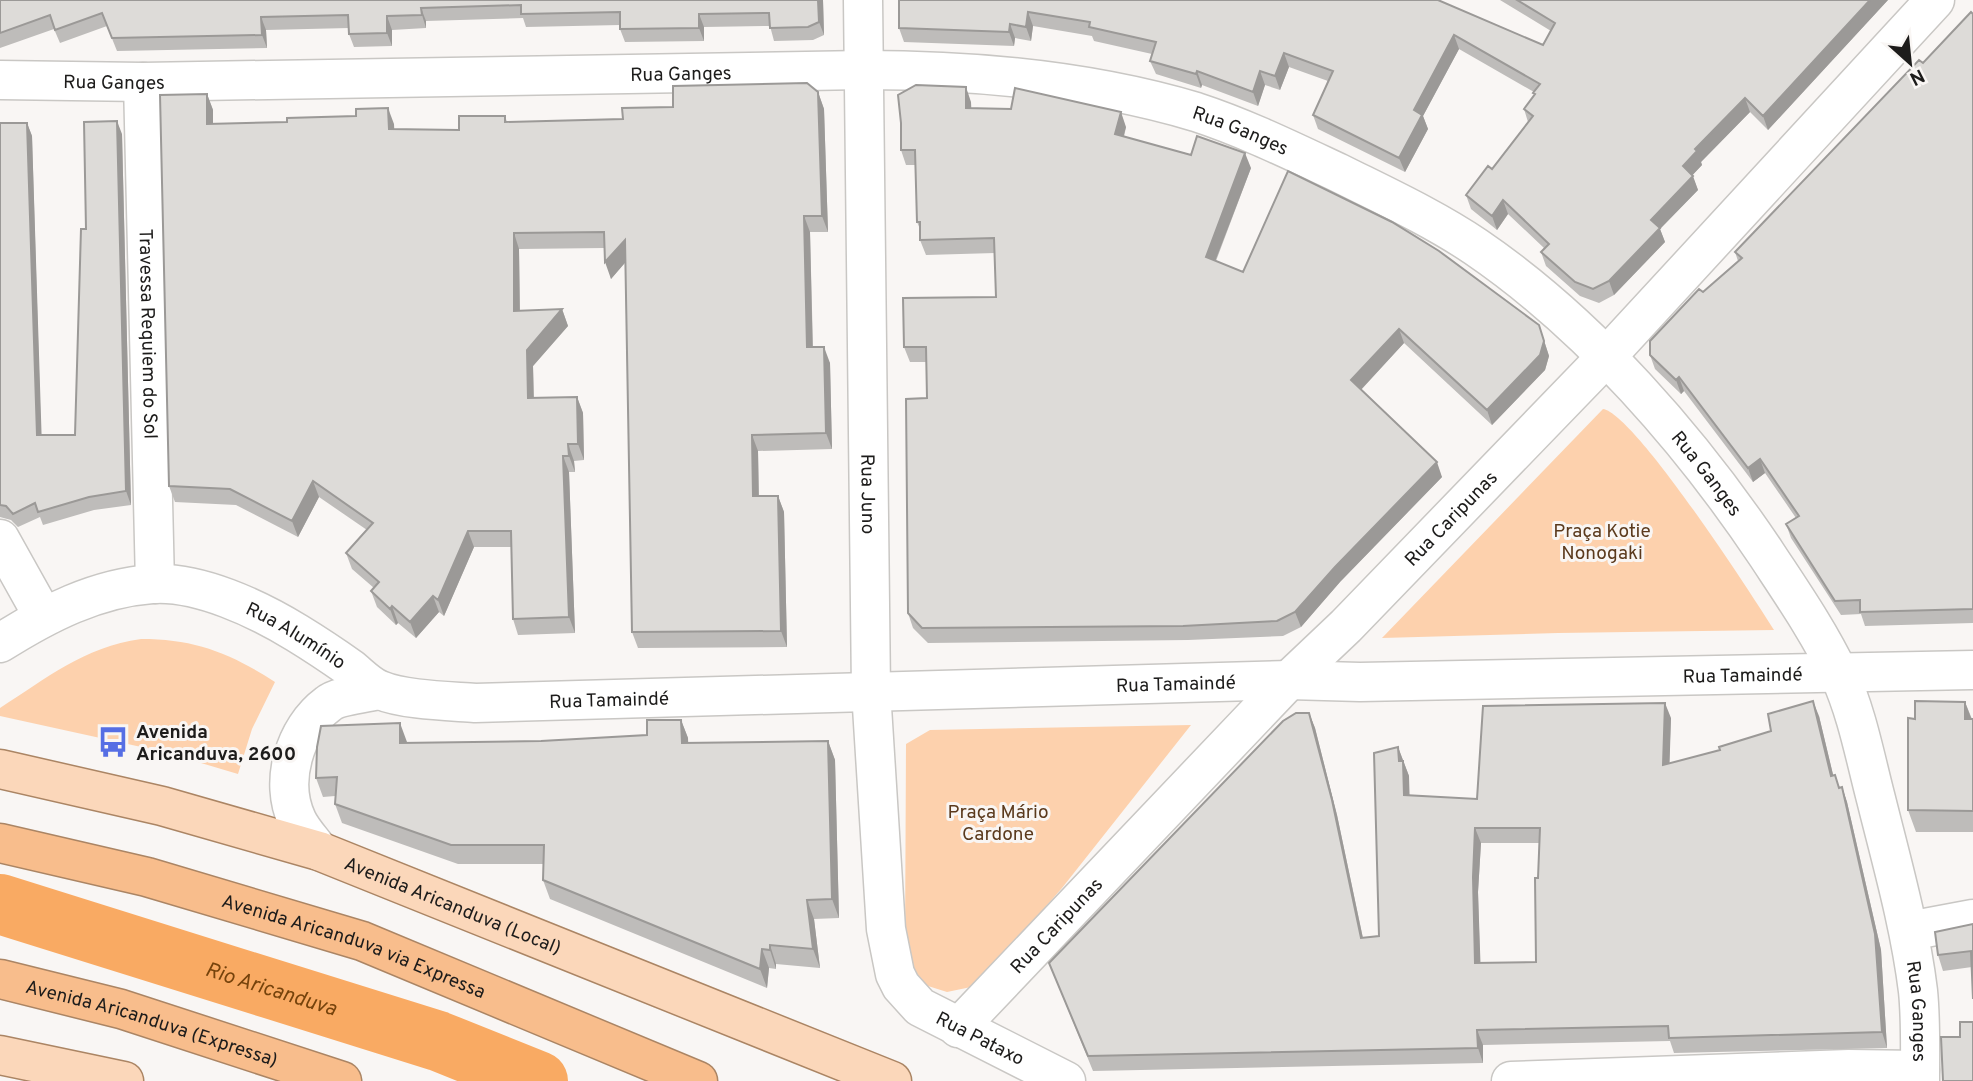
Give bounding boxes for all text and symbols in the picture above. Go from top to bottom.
north arrow [1875,28,1945,98]
street label: Rua Ganges [630,62,732,88]
text: N [1905,63,1928,90]
street label: Rua Ganges [63,71,165,96]
street label: Rua Ganges [1189,102,1292,162]
street label: Travessa Requiem do Sol [133,228,162,440]
street label: Rua Ganges [1665,427,1746,522]
street label: Rua Juno [854,454,879,534]
street label: Rua Caripunas [1400,467,1503,572]
park label: Praça Kotie Nonogaki [1553,520,1651,566]
street label: Rua Alumínio [242,598,350,676]
street label: Rua Tamaindé [1682,663,1803,690]
street label: Rua Tamaindé [1116,672,1236,699]
street label: Rua Tamaindé [549,688,669,715]
place label: Avenida Aricanduva, 2600 [136,721,296,767]
bus stop icon: Avenida Aricanduva, 2600 [96,725,130,759]
park label: Praça Mário Cardone [947,801,1049,847]
street label: Avenida Aricanduva (Local) [340,852,564,961]
street label: Rua Caripunas [1006,873,1109,980]
street label: Avenida Aricanduva via Expressa [219,890,489,1005]
water label: Rio Aricanduva [202,957,340,1023]
street label: Rua Ganges [1900,959,1930,1062]
street label: Avenida Aricanduva (Expressa) [23,976,280,1073]
street label: Rua Pataxo [931,1007,1028,1072]

